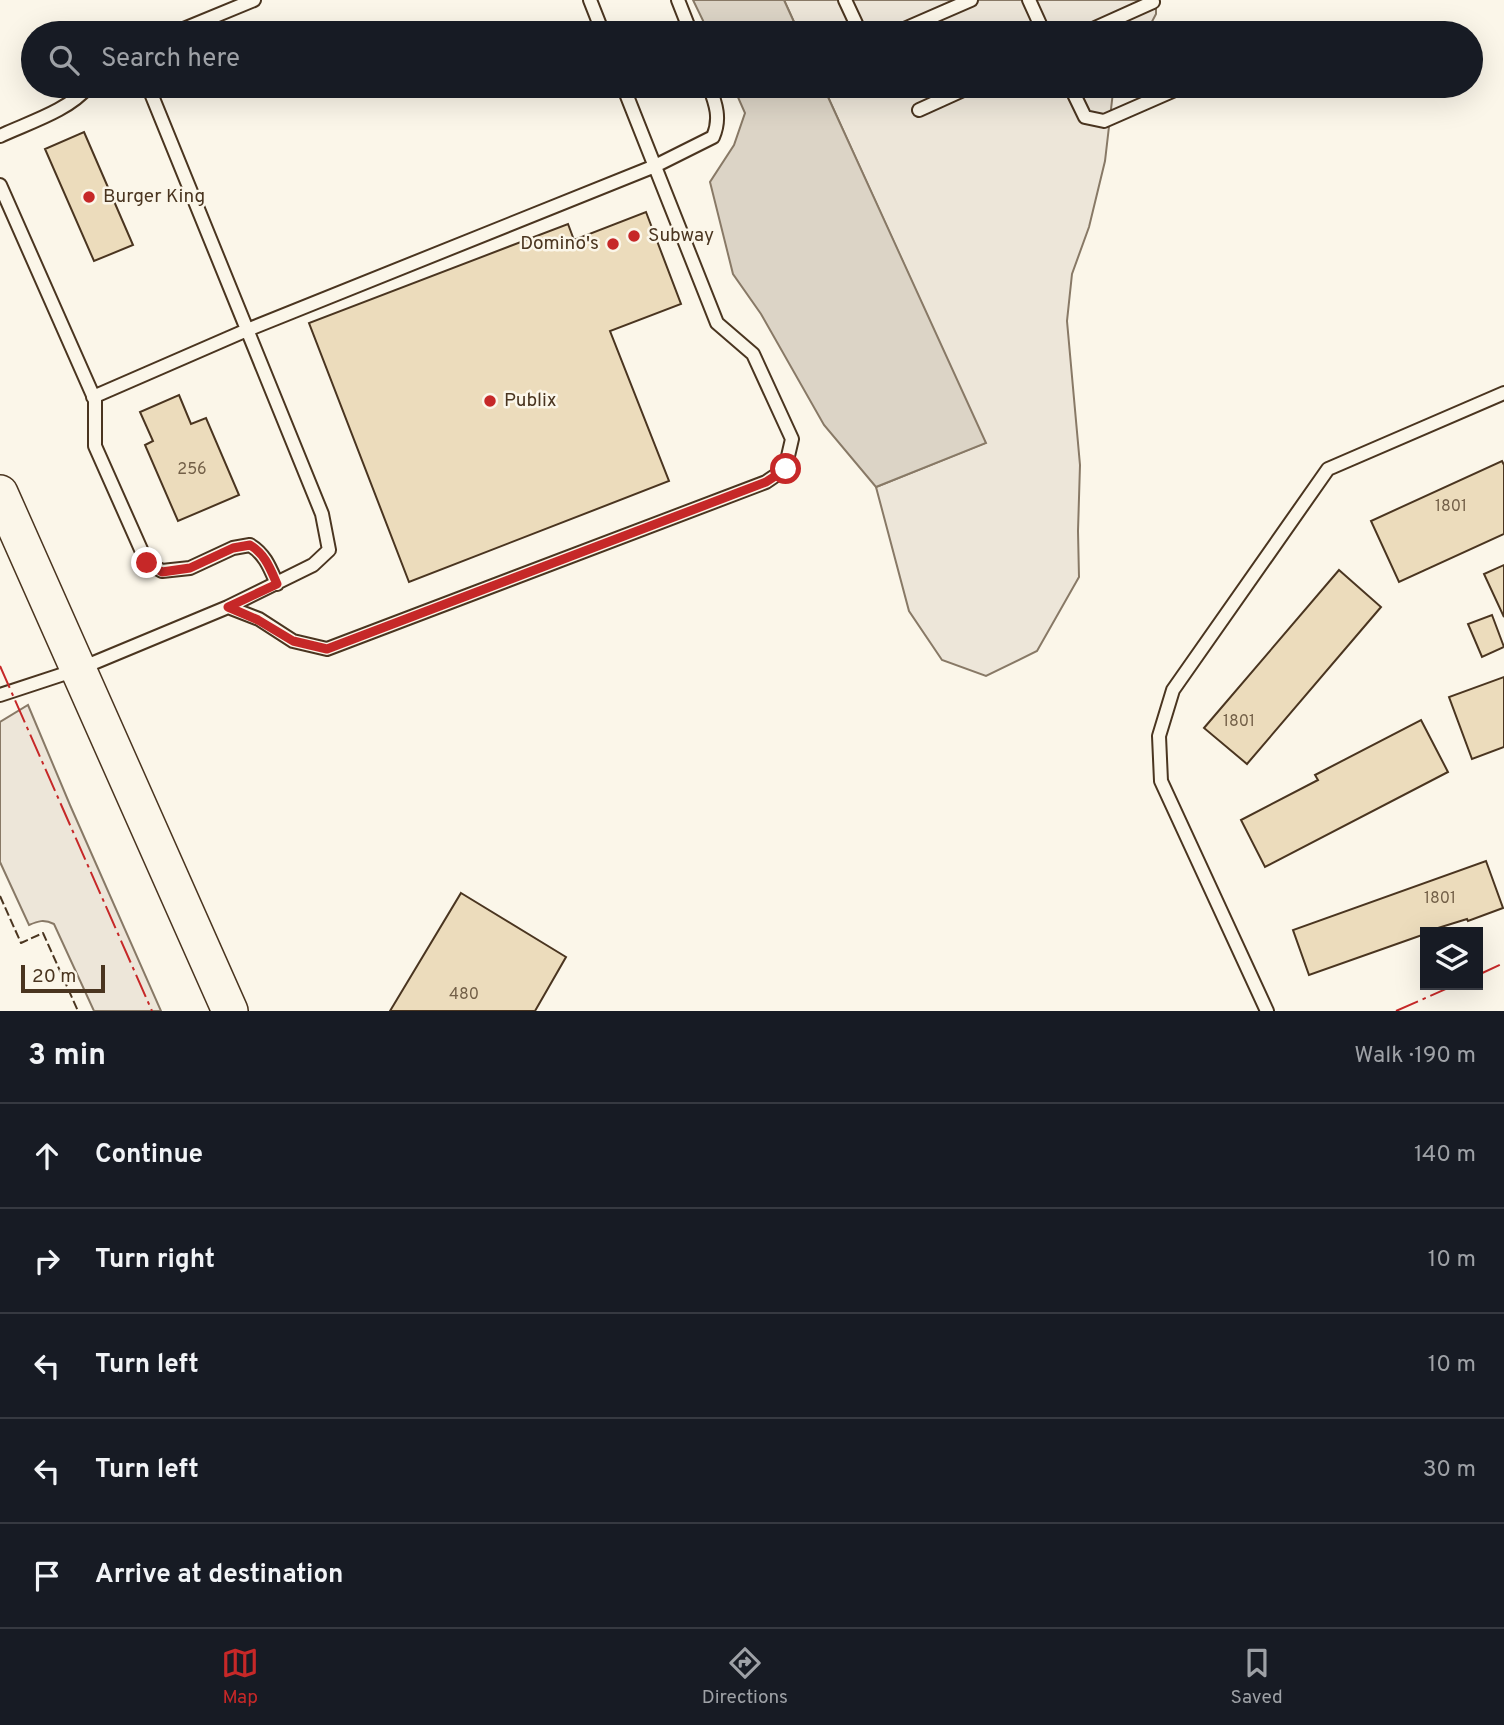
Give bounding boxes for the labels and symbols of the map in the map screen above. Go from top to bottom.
place label: Burger King [103,185,205,209]
marker: Burger King [81,189,97,205]
place label: Subway [648,224,714,248]
marker: Subway [626,228,642,244]
place label: Domino's [520,232,599,256]
marker: Domino's [605,236,621,252]
place label: Publix [504,389,557,413]
marker: Publix [482,393,498,409]
route start [770,453,801,484]
house number: 256 [177,460,207,480]
house number: 1801 [1435,497,1467,517]
route end [131,547,162,578]
house number: 1801 [1223,712,1255,732]
house number: 1801 [1424,889,1456,909]
scale bar [21,962,105,994]
house number: 480 [449,985,479,1005]

